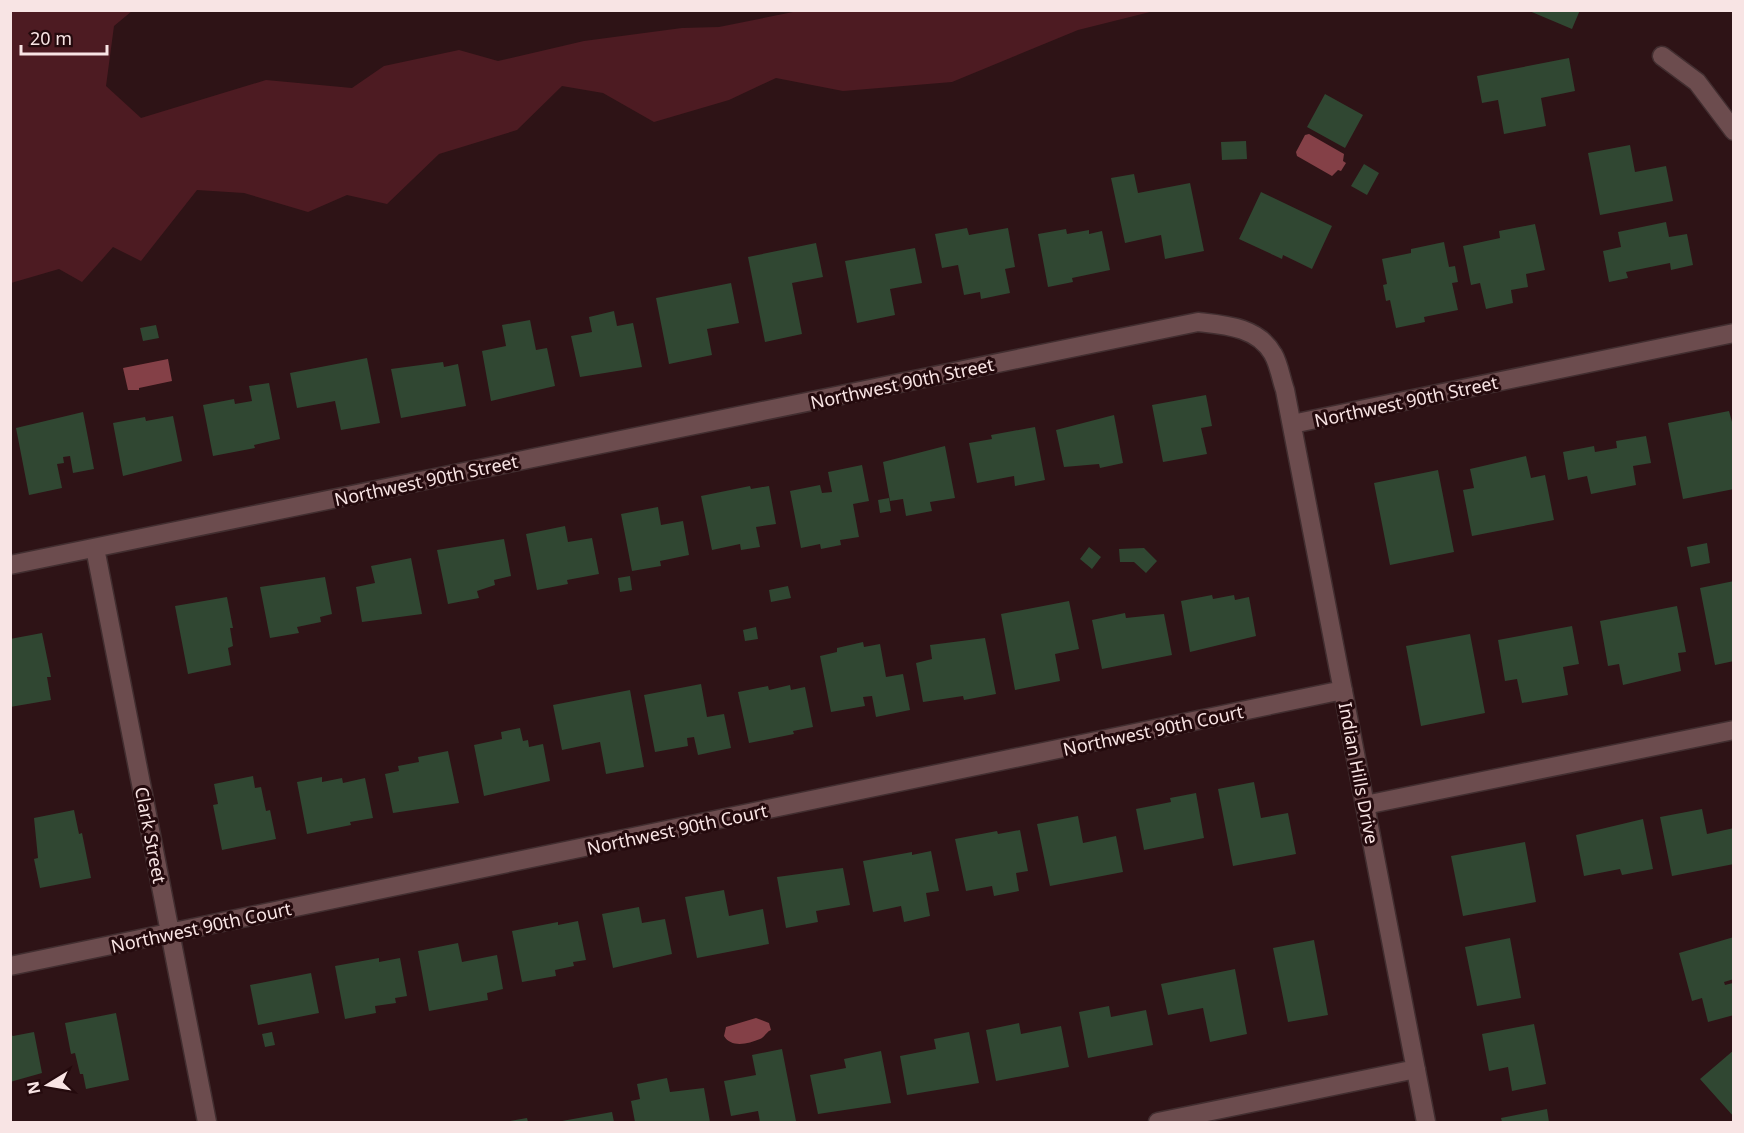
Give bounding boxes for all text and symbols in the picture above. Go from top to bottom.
scale bar [21,18,106,56]
text: 20 m [30,26,72,50]
street label: Northwest 90th Street [808,352,996,414]
street label: Northwest 90th Street [1312,370,1500,432]
street label: Northwest 90th Street [332,449,520,511]
street label: Northwest 90th Court [1061,699,1246,761]
street label: Indian Hills Drive [1333,700,1385,846]
street label: Clark Street [130,785,172,886]
street label: Northwest 90th Court [585,798,770,860]
street label: Northwest 90th Court [109,896,294,958]
north arrow [18,1055,78,1115]
text: N [21,1079,45,1096]

